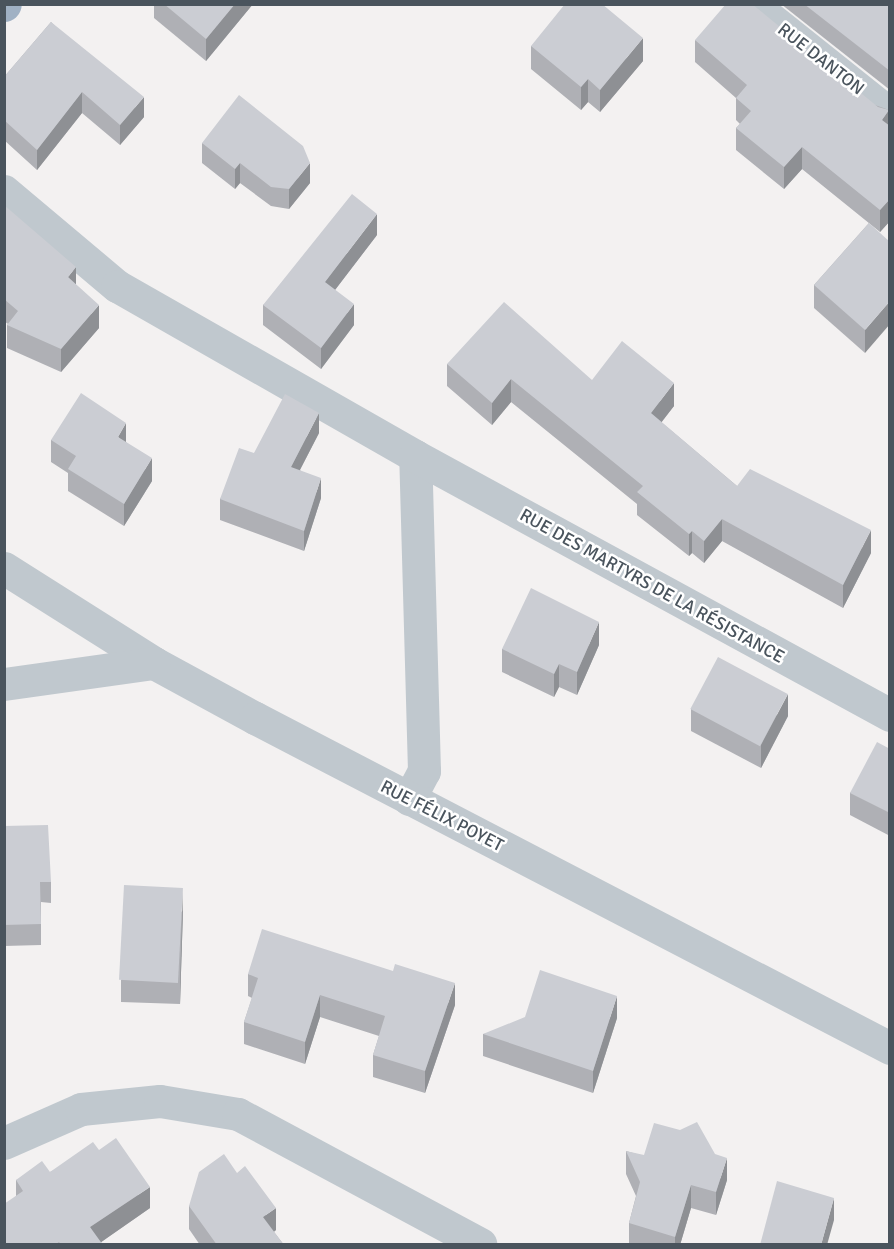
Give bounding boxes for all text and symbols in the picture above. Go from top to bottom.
street label: RUE DANTON [773,19,869,99]
street label: RUE DES MARTYRS DE LA RÉSISTANCE [516,504,788,668]
street label: RUE FÉLIX POYET [377,776,507,856]

